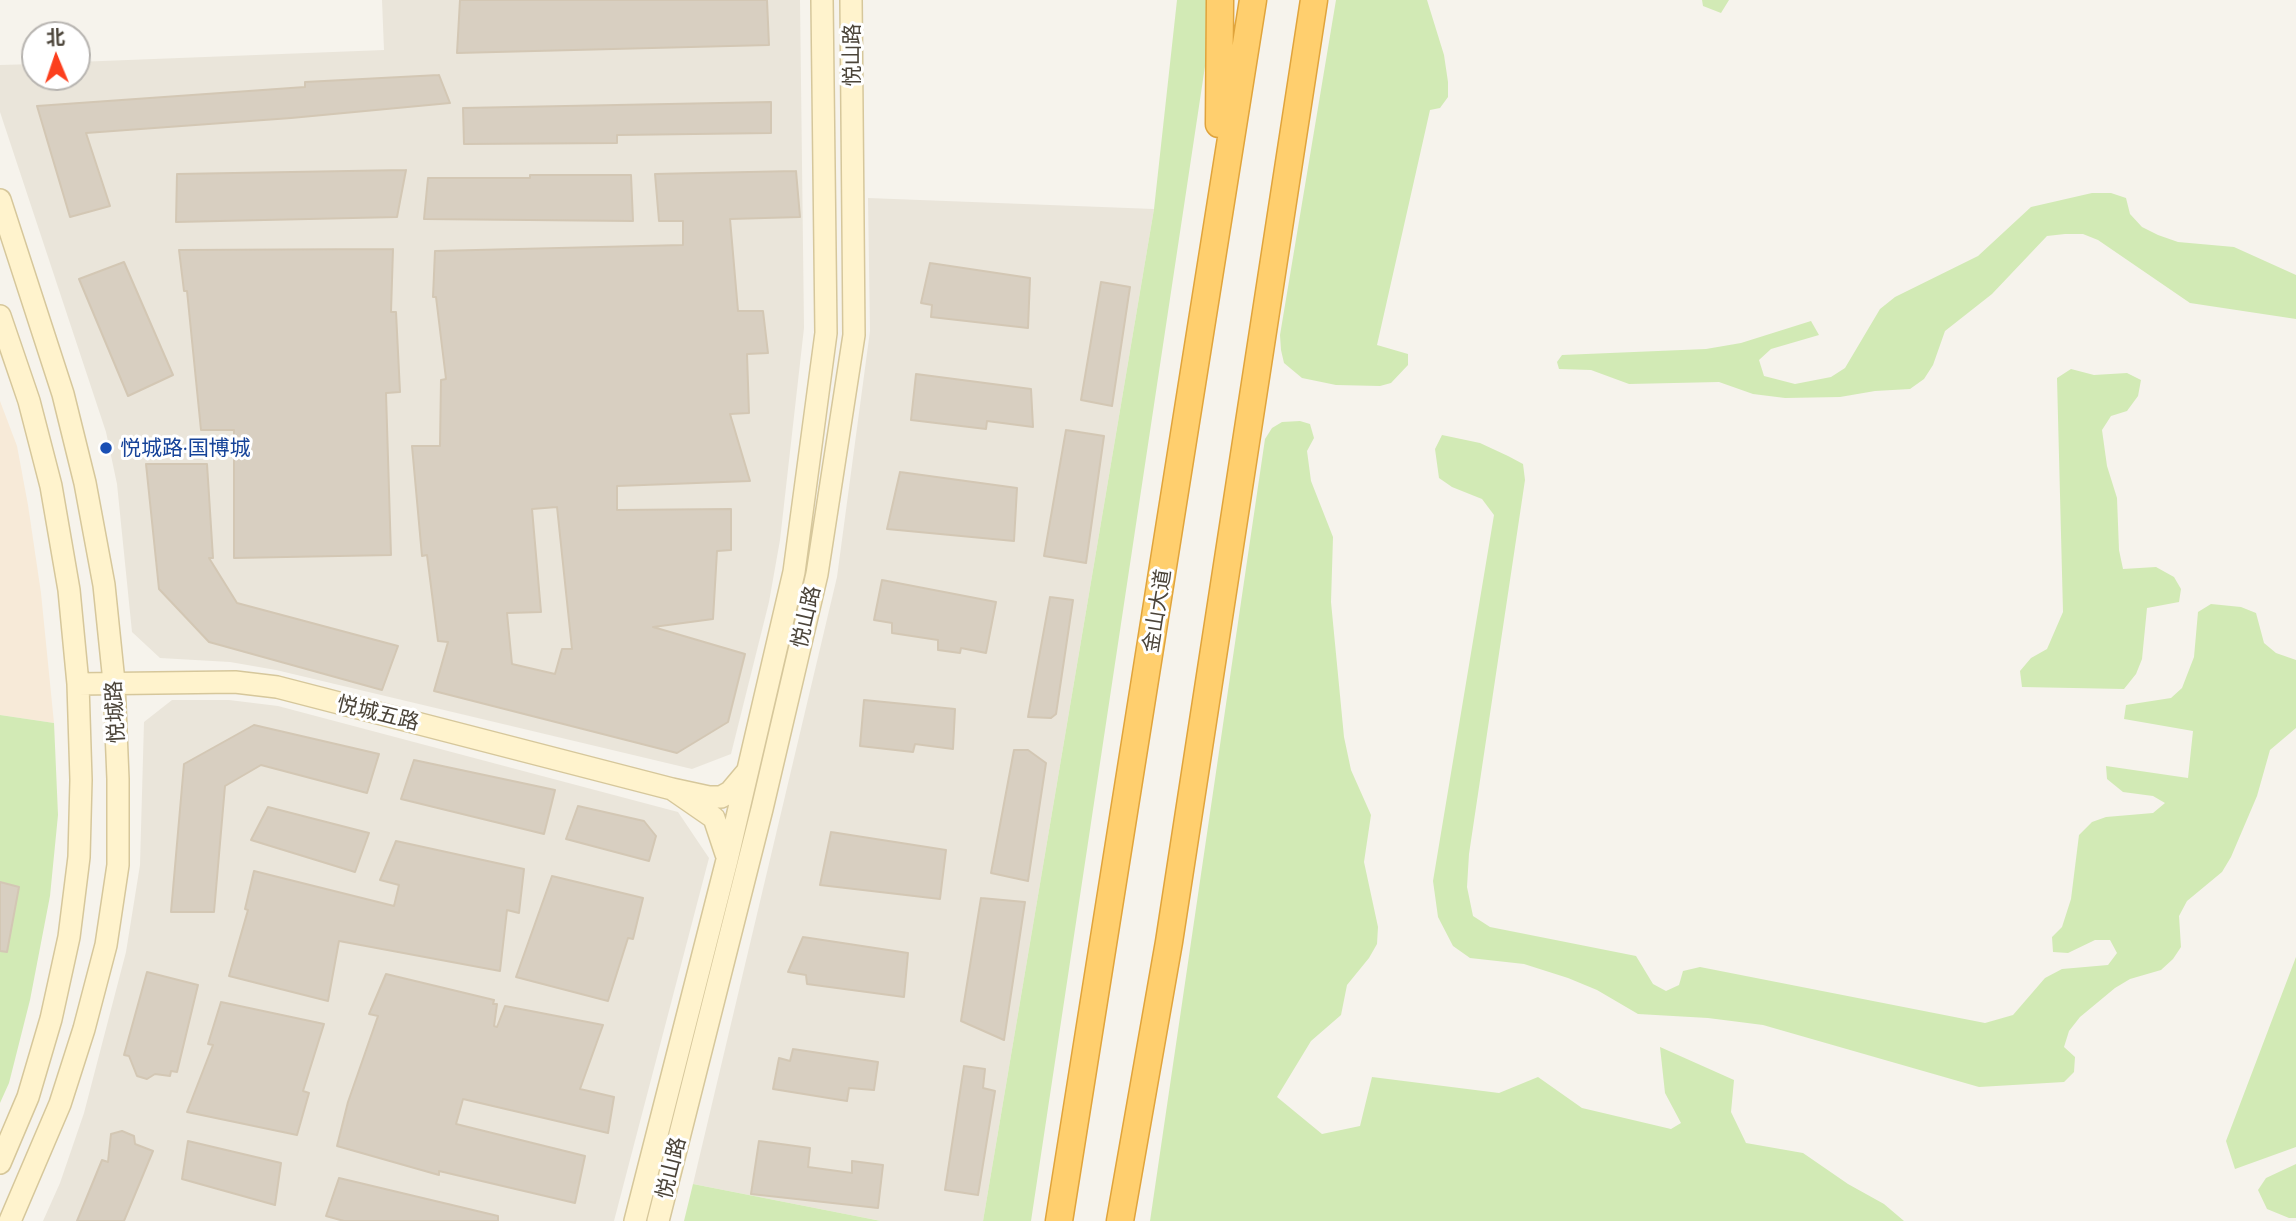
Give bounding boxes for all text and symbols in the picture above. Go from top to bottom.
north arrow [21,21,91,91]
street label: 悦山路 [839,24,865,86]
text: 北 [45,25,65,48]
place label: 悦城路·国博城 [120,435,250,461]
marker: 悦城路·国博城 [98,440,114,456]
street label: 金山大道 [1138,568,1176,654]
street label: 悦山路 [787,583,825,651]
street label: 悦城路 [101,680,129,744]
street label: 悦城五路 [334,691,422,735]
street label: 悦山路 [651,1134,691,1202]

